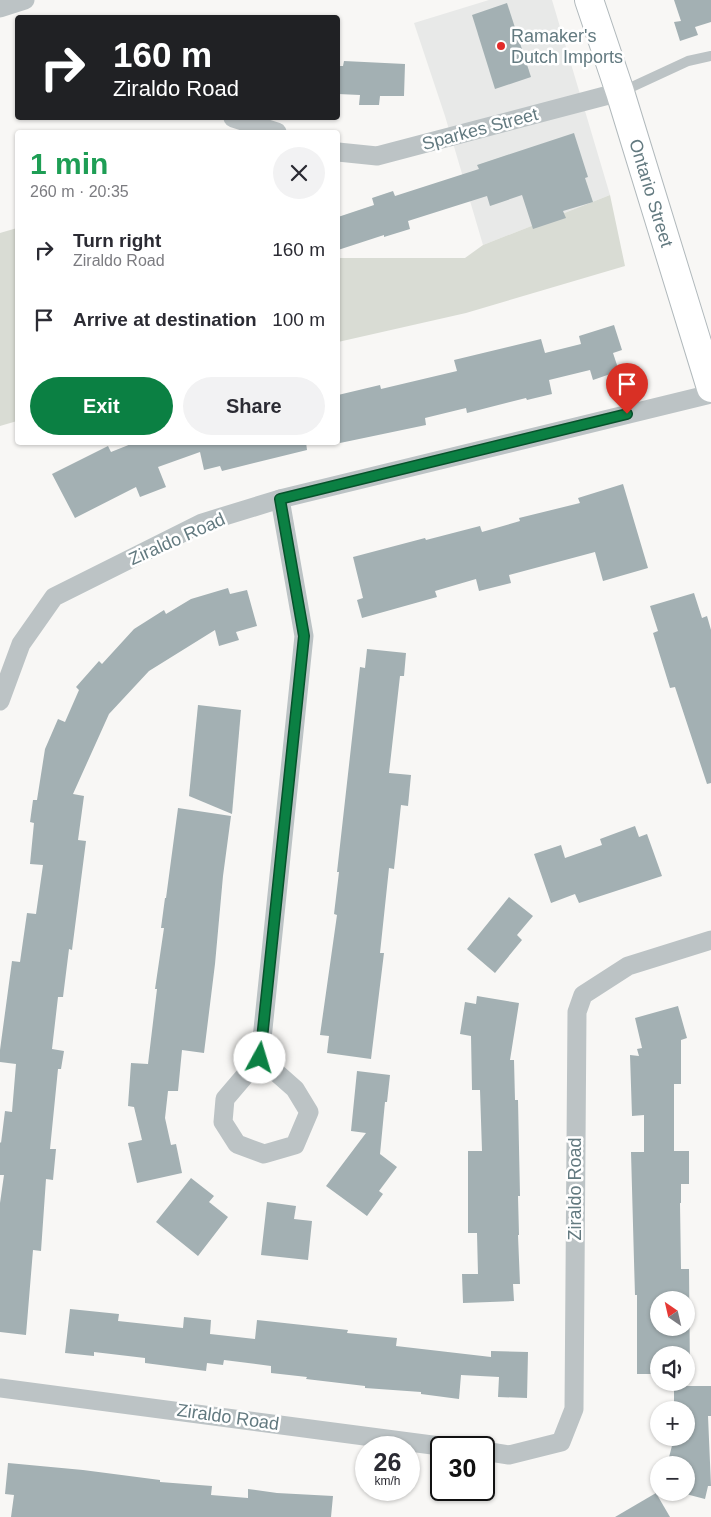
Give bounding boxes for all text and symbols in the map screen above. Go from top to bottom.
place label: Ramaker's Dutch Imports [511,26,623,67]
icon: right [30,35,95,100]
text: 160 m [113,35,212,74]
marker: Ramaker's Dutch Imports [495,40,507,52]
text: Ziraldo Road [113,76,239,101]
street label: Sparkes Street [420,104,540,154]
street label: Ontario Street [625,136,677,250]
text: 1 min [30,147,108,180]
button: close [273,147,325,199]
text: 260 m · 20:35 [30,183,129,200]
text: Turn right [73,230,161,251]
icon: right [30,236,58,264]
text: 160 m [272,239,325,260]
text: Ziraldo Road [73,252,165,269]
icon: arrive [30,306,58,334]
text: Arrive at destination [73,309,257,330]
text: 100 m [272,309,325,330]
pin [606,363,648,414]
icon: arrive [613,370,641,398]
button: Exit [30,377,173,435]
button: Share [183,377,325,435]
street label: Ziraldo Road [126,509,228,569]
position arrow [233,1031,285,1083]
street label: Ziraldo Road [565,1137,585,1241]
north arrow [650,1291,695,1336]
map controls [650,1291,695,1501]
button: sound [650,1346,695,1391]
street label: Ziraldo Road [176,1400,280,1434]
button: + [650,1401,695,1446]
speed limit sign: 30 [430,1436,495,1501]
text: 26 [374,1448,401,1476]
button: − [650,1456,695,1501]
text: km/h [374,1474,401,1488]

